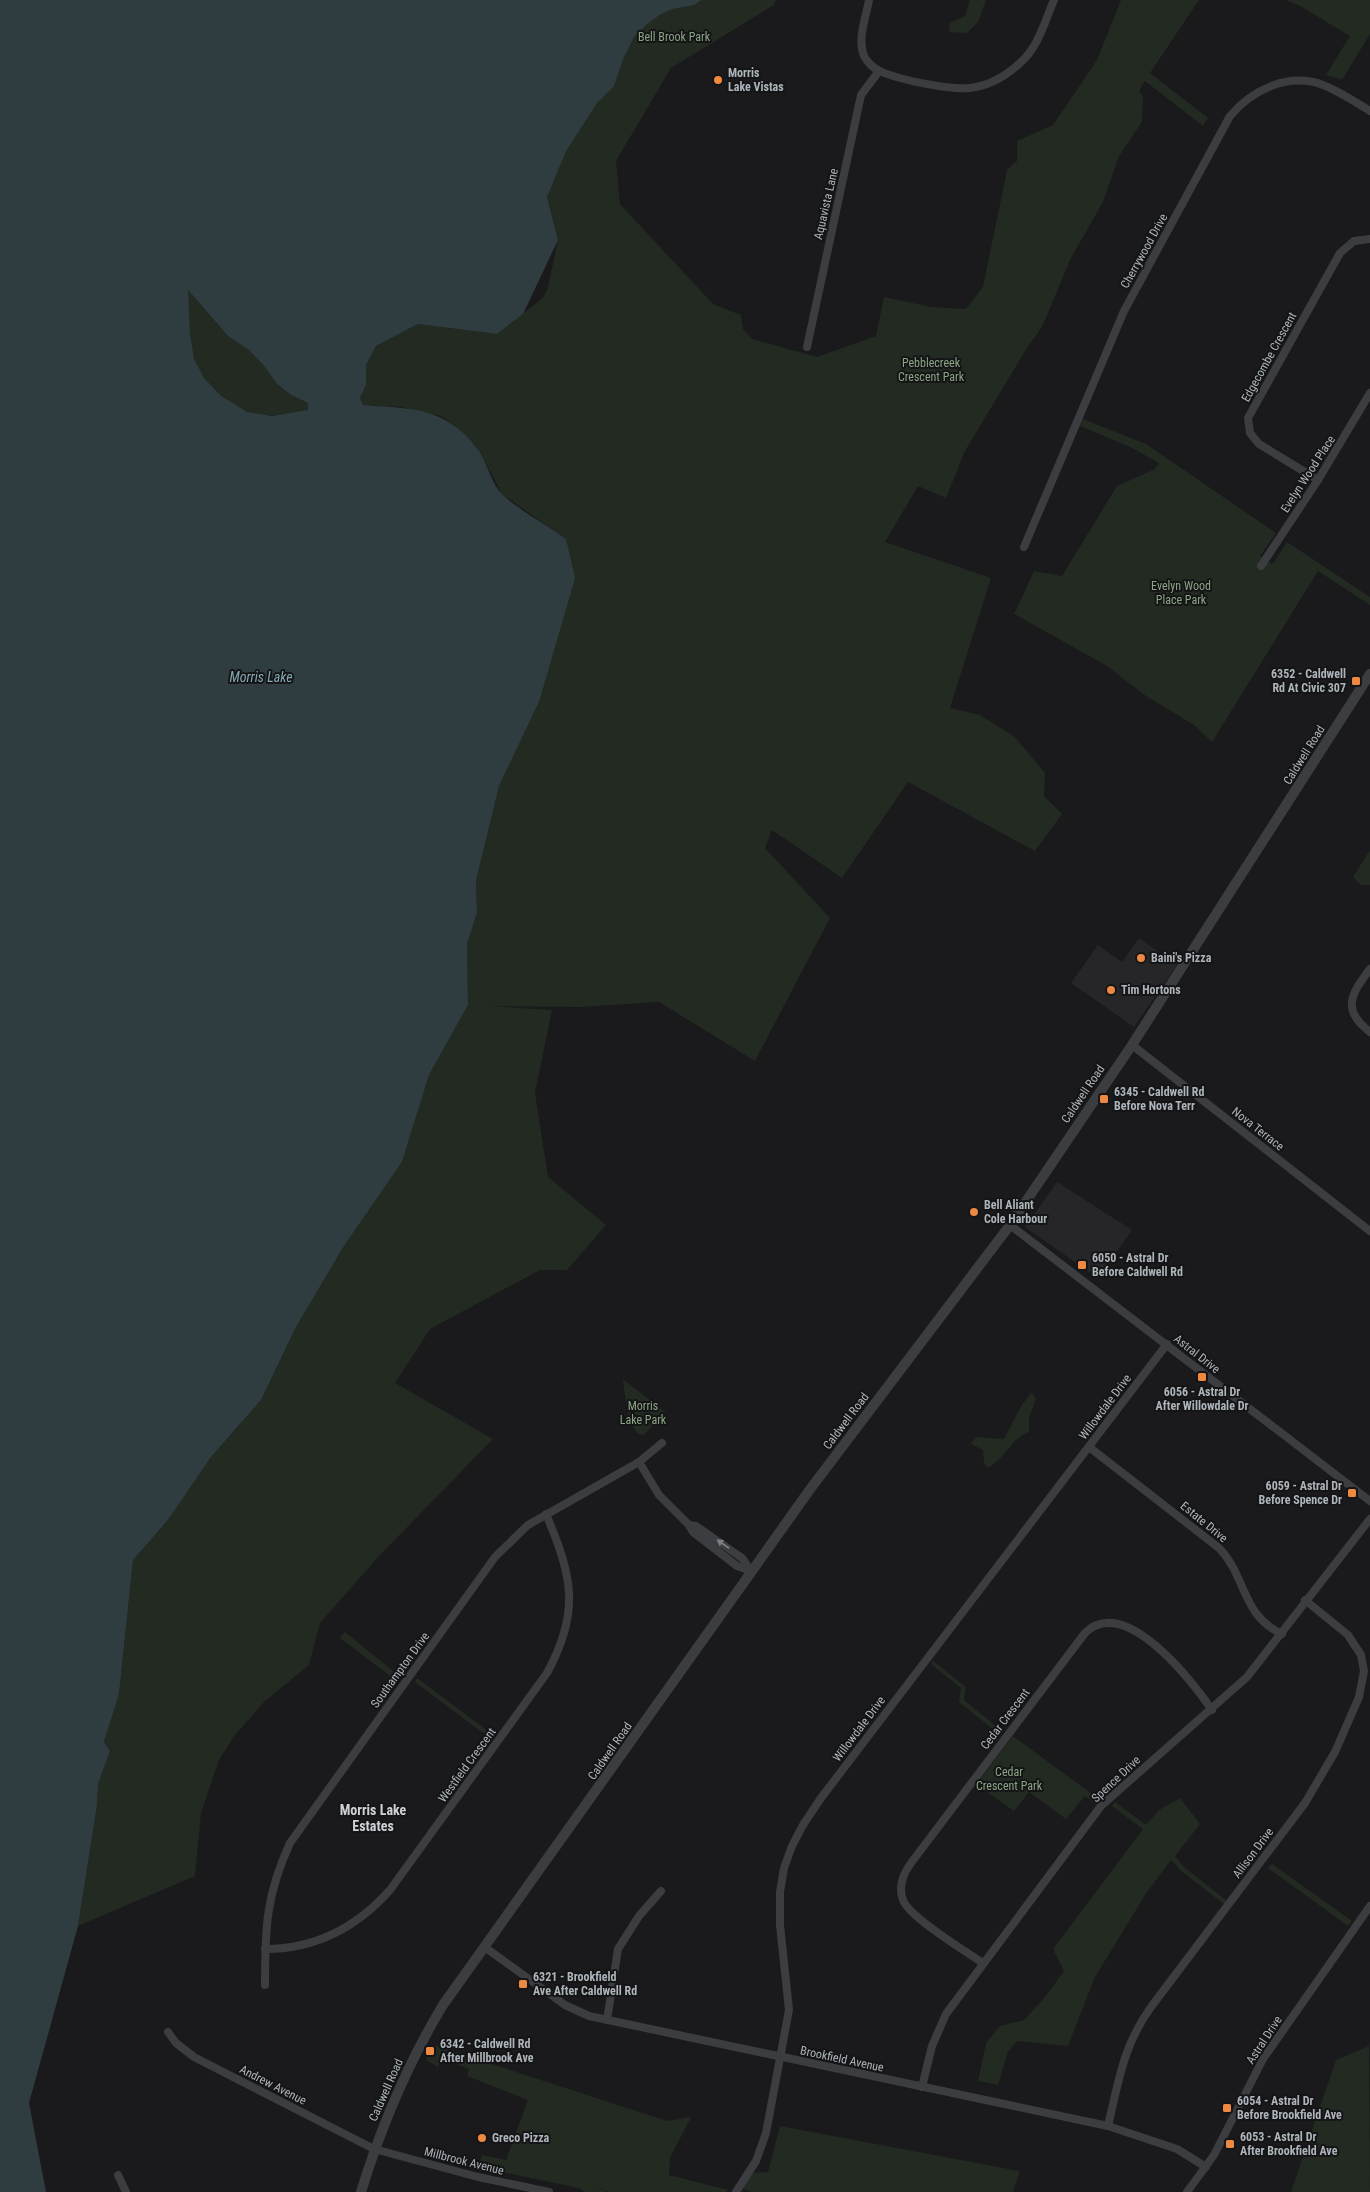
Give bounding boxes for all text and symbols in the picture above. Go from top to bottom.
park label: Bell Brook Park [638,30,711,44]
place label: Morris Lake Vistas [728,66,784,94]
marker: Morris Lake Vistas [712,74,724,86]
street label: Aquavista Lane [811,167,841,241]
street label: Cherrywood Drive [1118,211,1170,291]
street label: Edgecombe Crescent [1239,309,1300,404]
park label: Pebblecreek Crescent Park [898,356,965,384]
street label: Evelyn Wood Place [1278,433,1338,515]
park label: Evelyn Wood Place Park [1151,579,1211,607]
place label: 6352 - Caldwell Rd At Civic 307 [1271,667,1346,695]
water label: Morris Lake [229,669,293,685]
marker: 6352 - Caldwell Rd At Civic 307 [1350,675,1362,687]
street label: Caldwell Road [1280,723,1328,787]
place label: Baini's Pizza [1151,951,1212,965]
marker: Baini's Pizza [1135,952,1147,964]
place label: Tim Hortons [1121,983,1181,997]
marker: Tim Hortons [1105,984,1117,996]
street label: Caldwell Road [1058,1062,1108,1126]
place label: 6345 - Caldwell Rd Before Nova Terr [1114,1085,1204,1113]
marker: 6345 - Caldwell Rd Before Nova Terr [1098,1093,1110,1105]
street label: Nova Terrace [1229,1104,1287,1154]
place label: Bell Aliant Cole Harbour [984,1198,1047,1226]
marker: Bell Aliant Cole Harbour [968,1206,980,1218]
place label: 6050 - Astral Dr Before Caldwell Rd [1092,1251,1183,1279]
marker: 6050 - Astral Dr Before Caldwell Rd [1076,1259,1088,1271]
street label: Astral Drive [1171,1332,1223,1377]
street label: Willowdale Drive [1076,1371,1134,1442]
marker: 6056 - Astral Dr After Willowdale Dr [1196,1371,1208,1383]
place label: 6056 - Astral Dr After Willowdale Dr [1156,1385,1248,1413]
street label: Caldwell Road [820,1390,872,1452]
park label: Morris Lake Park [620,1399,667,1427]
place label: 6059 - Astral Dr Before Spence Dr [1258,1479,1342,1507]
marker: 6059 - Astral Dr Before Spence Dr [1346,1487,1358,1499]
street label: Estate Drive [1178,1499,1231,1545]
one-way arrow [716,1539,730,1549]
street label: Southampton Drive [368,1629,432,1711]
street label: Cedar Crescent [978,1685,1033,1752]
street label: Willowdale Drive [830,1693,888,1764]
street label: Caldwell Road [585,1719,635,1782]
street label: Westfield Crescent [435,1725,499,1805]
street label: Spence Drive [1089,1753,1144,1805]
park label: Cedar Crescent Park [976,1765,1043,1793]
district label: Morris Lake Estates [340,1802,407,1834]
street label: Allison Drive [1230,1825,1277,1881]
place label: 6321 - Brookfield Ave After Caldwell Rd [533,1970,637,1998]
marker: 6321 - Brookfield Ave After Caldwell Rd [517,1978,529,1990]
street label: Astral Drive [1243,2013,1285,2067]
place label: 6342 - Caldwell Rd After Millbrook Ave [440,2037,534,2065]
street label: Brookfield Avenue [799,2043,885,2075]
marker: 6342 - Caldwell Rd After Millbrook Ave [424,2045,436,2057]
street label: Caldwell Road [366,2056,406,2123]
street label: Andrew Avenue [237,2062,309,2108]
place label: 6054 - Astral Dr Before Brookfield Ave [1237,2094,1342,2122]
marker: 6054 - Astral Dr Before Brookfield Ave [1221,2102,1233,2114]
place label: 6053 - Astral Dr After Brookfield Ave [1240,2130,1338,2158]
place label: Greco Pizza [492,2131,550,2145]
marker: Greco Pizza [476,2132,488,2144]
marker: 6053 - Astral Dr After Brookfield Ave [1224,2138,1236,2150]
street label: Millbrook Avenue [423,2144,506,2178]

